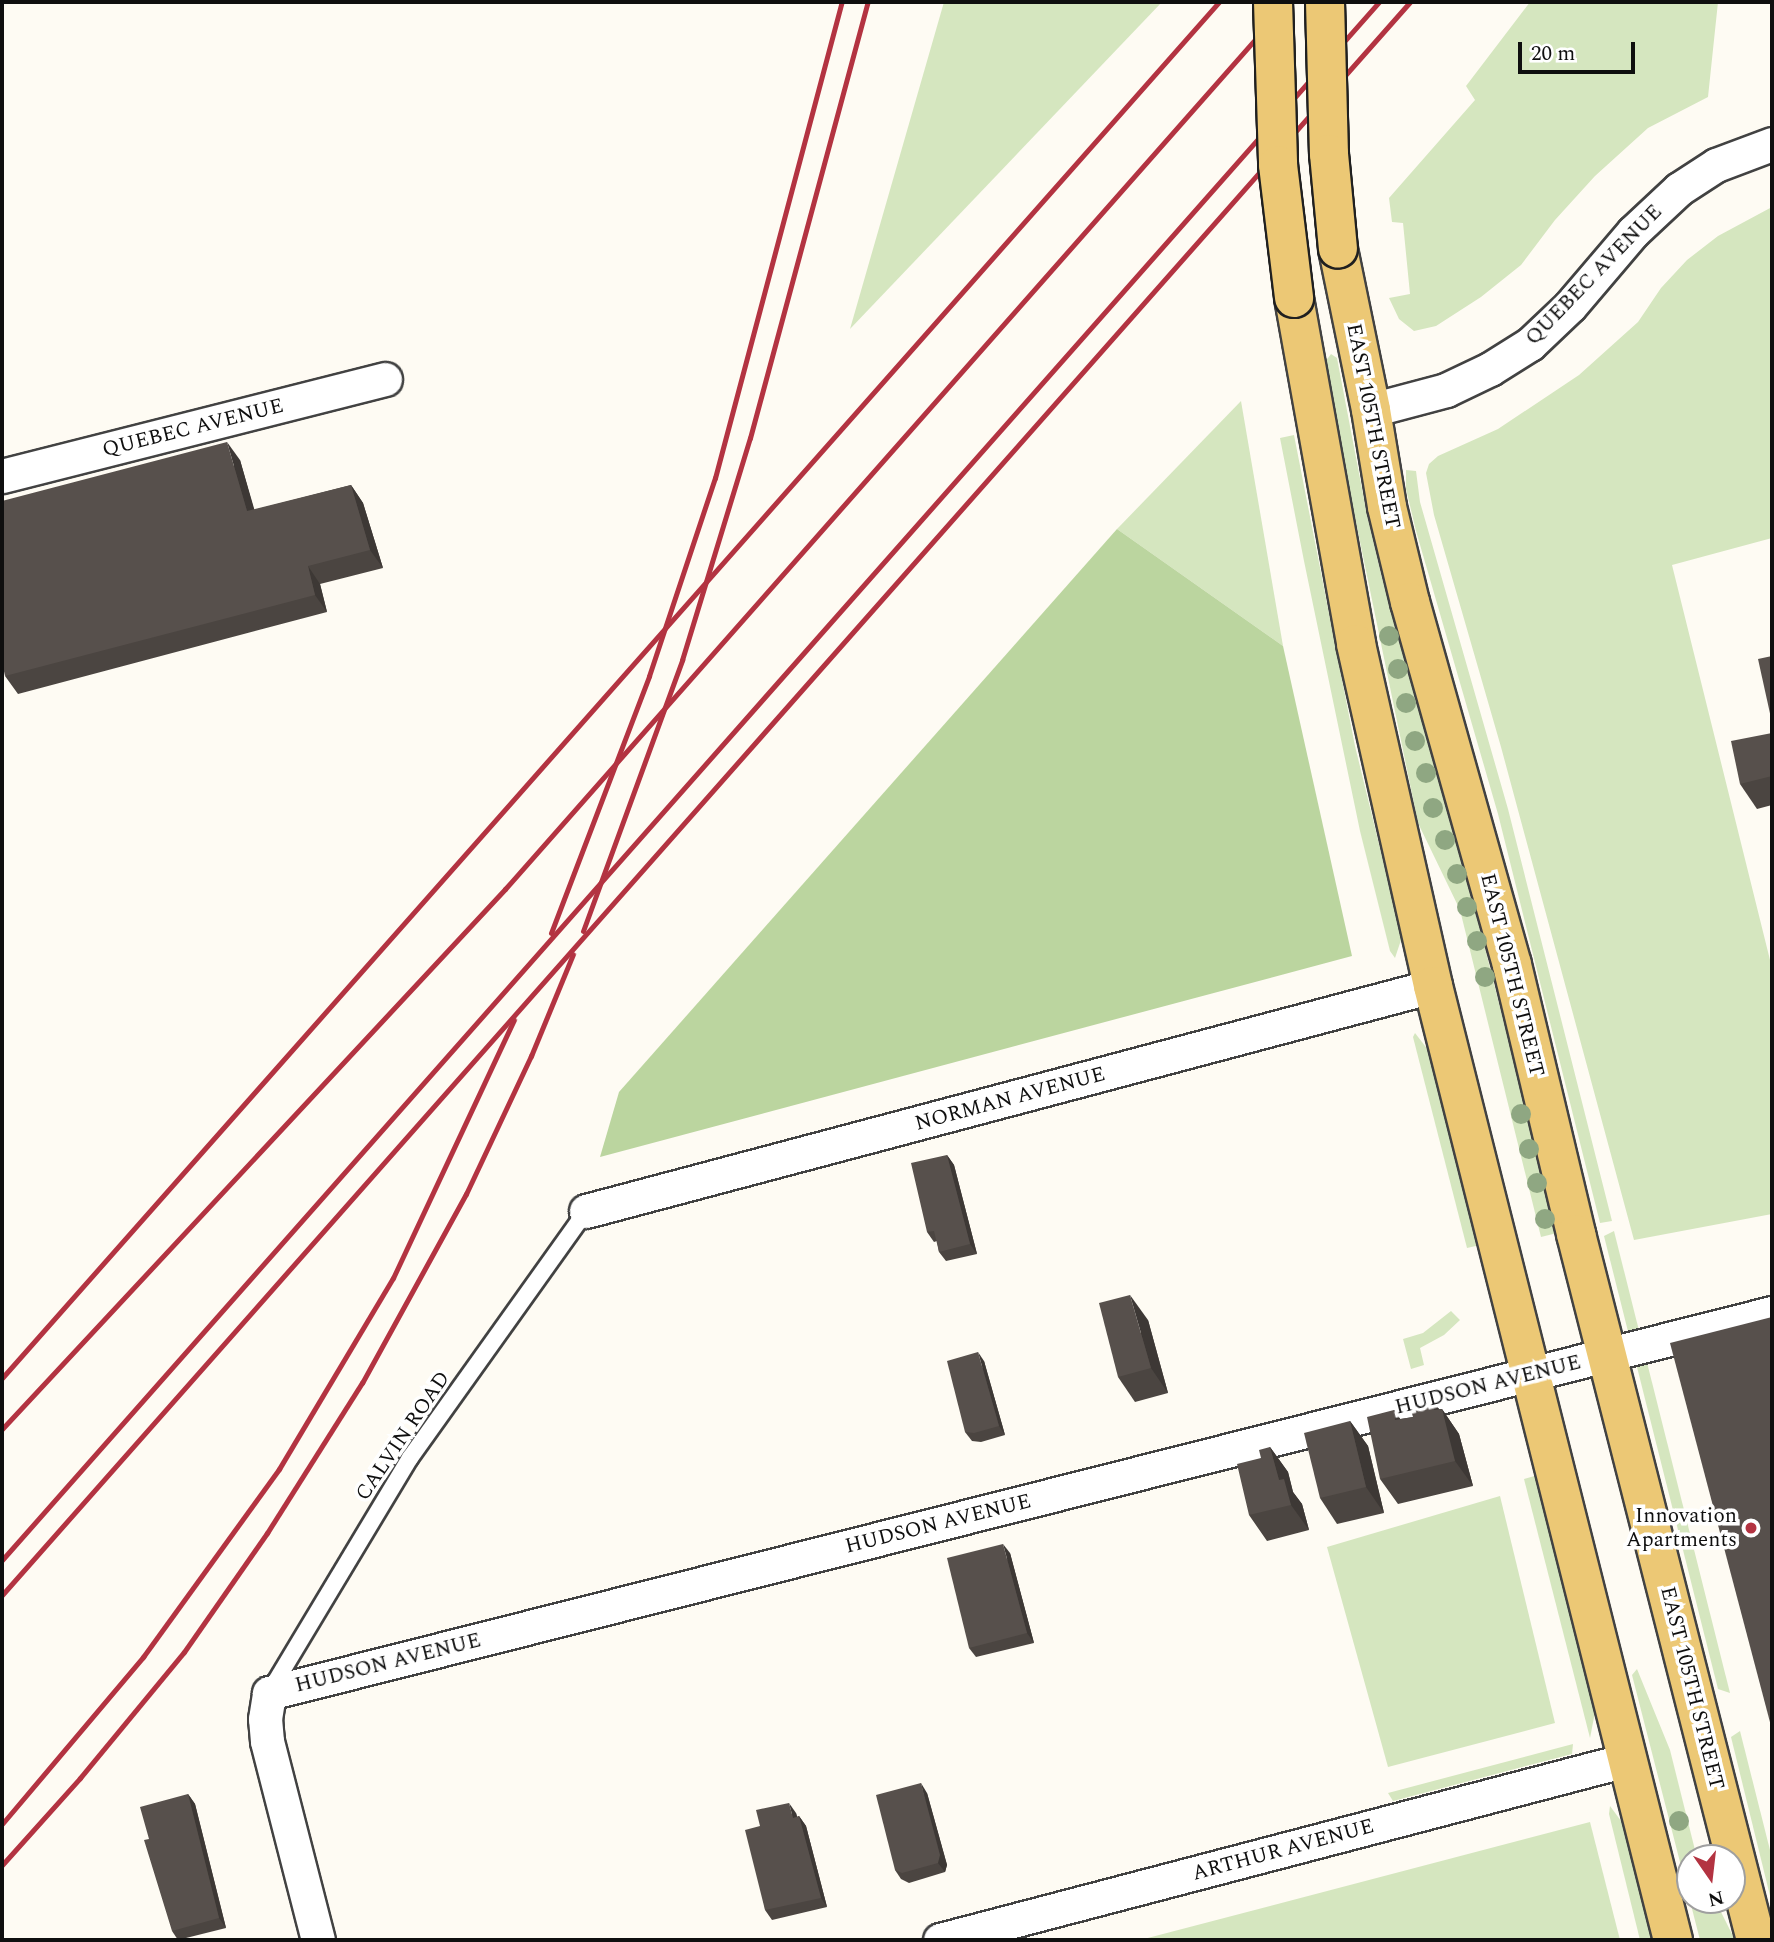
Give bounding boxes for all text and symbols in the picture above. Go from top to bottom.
scale bar [1522,28,1639,72]
text: 20 m [1531,38,1575,70]
street label: QUEBEC AVENUE [1520,199,1668,351]
street label: EAST 105TH STREET [1341,321,1405,531]
street label: QUEBEC AVENUE [100,393,286,463]
street label: EAST 105TH STREET [1475,871,1549,1079]
street label: NORMAN AVENUE [912,1061,1108,1137]
street label: HUDSON AVENUE [1392,1350,1584,1420]
street label: CALVIN ROAD [350,1367,456,1505]
street label: HUDSON AVENUE [842,1489,1034,1559]
place label: Innovation Apartments [1626,1503,1737,1553]
marker: Innovation Apartments [1743,1520,1759,1536]
street label: EAST 105TH STREET [1655,1584,1729,1792]
street label: HUDSON AVENUE [292,1628,484,1698]
street label: ARTHUR AVENUE [1189,1814,1377,1886]
north arrow [1676,1844,1746,1914]
text: N [1705,1882,1727,1914]

